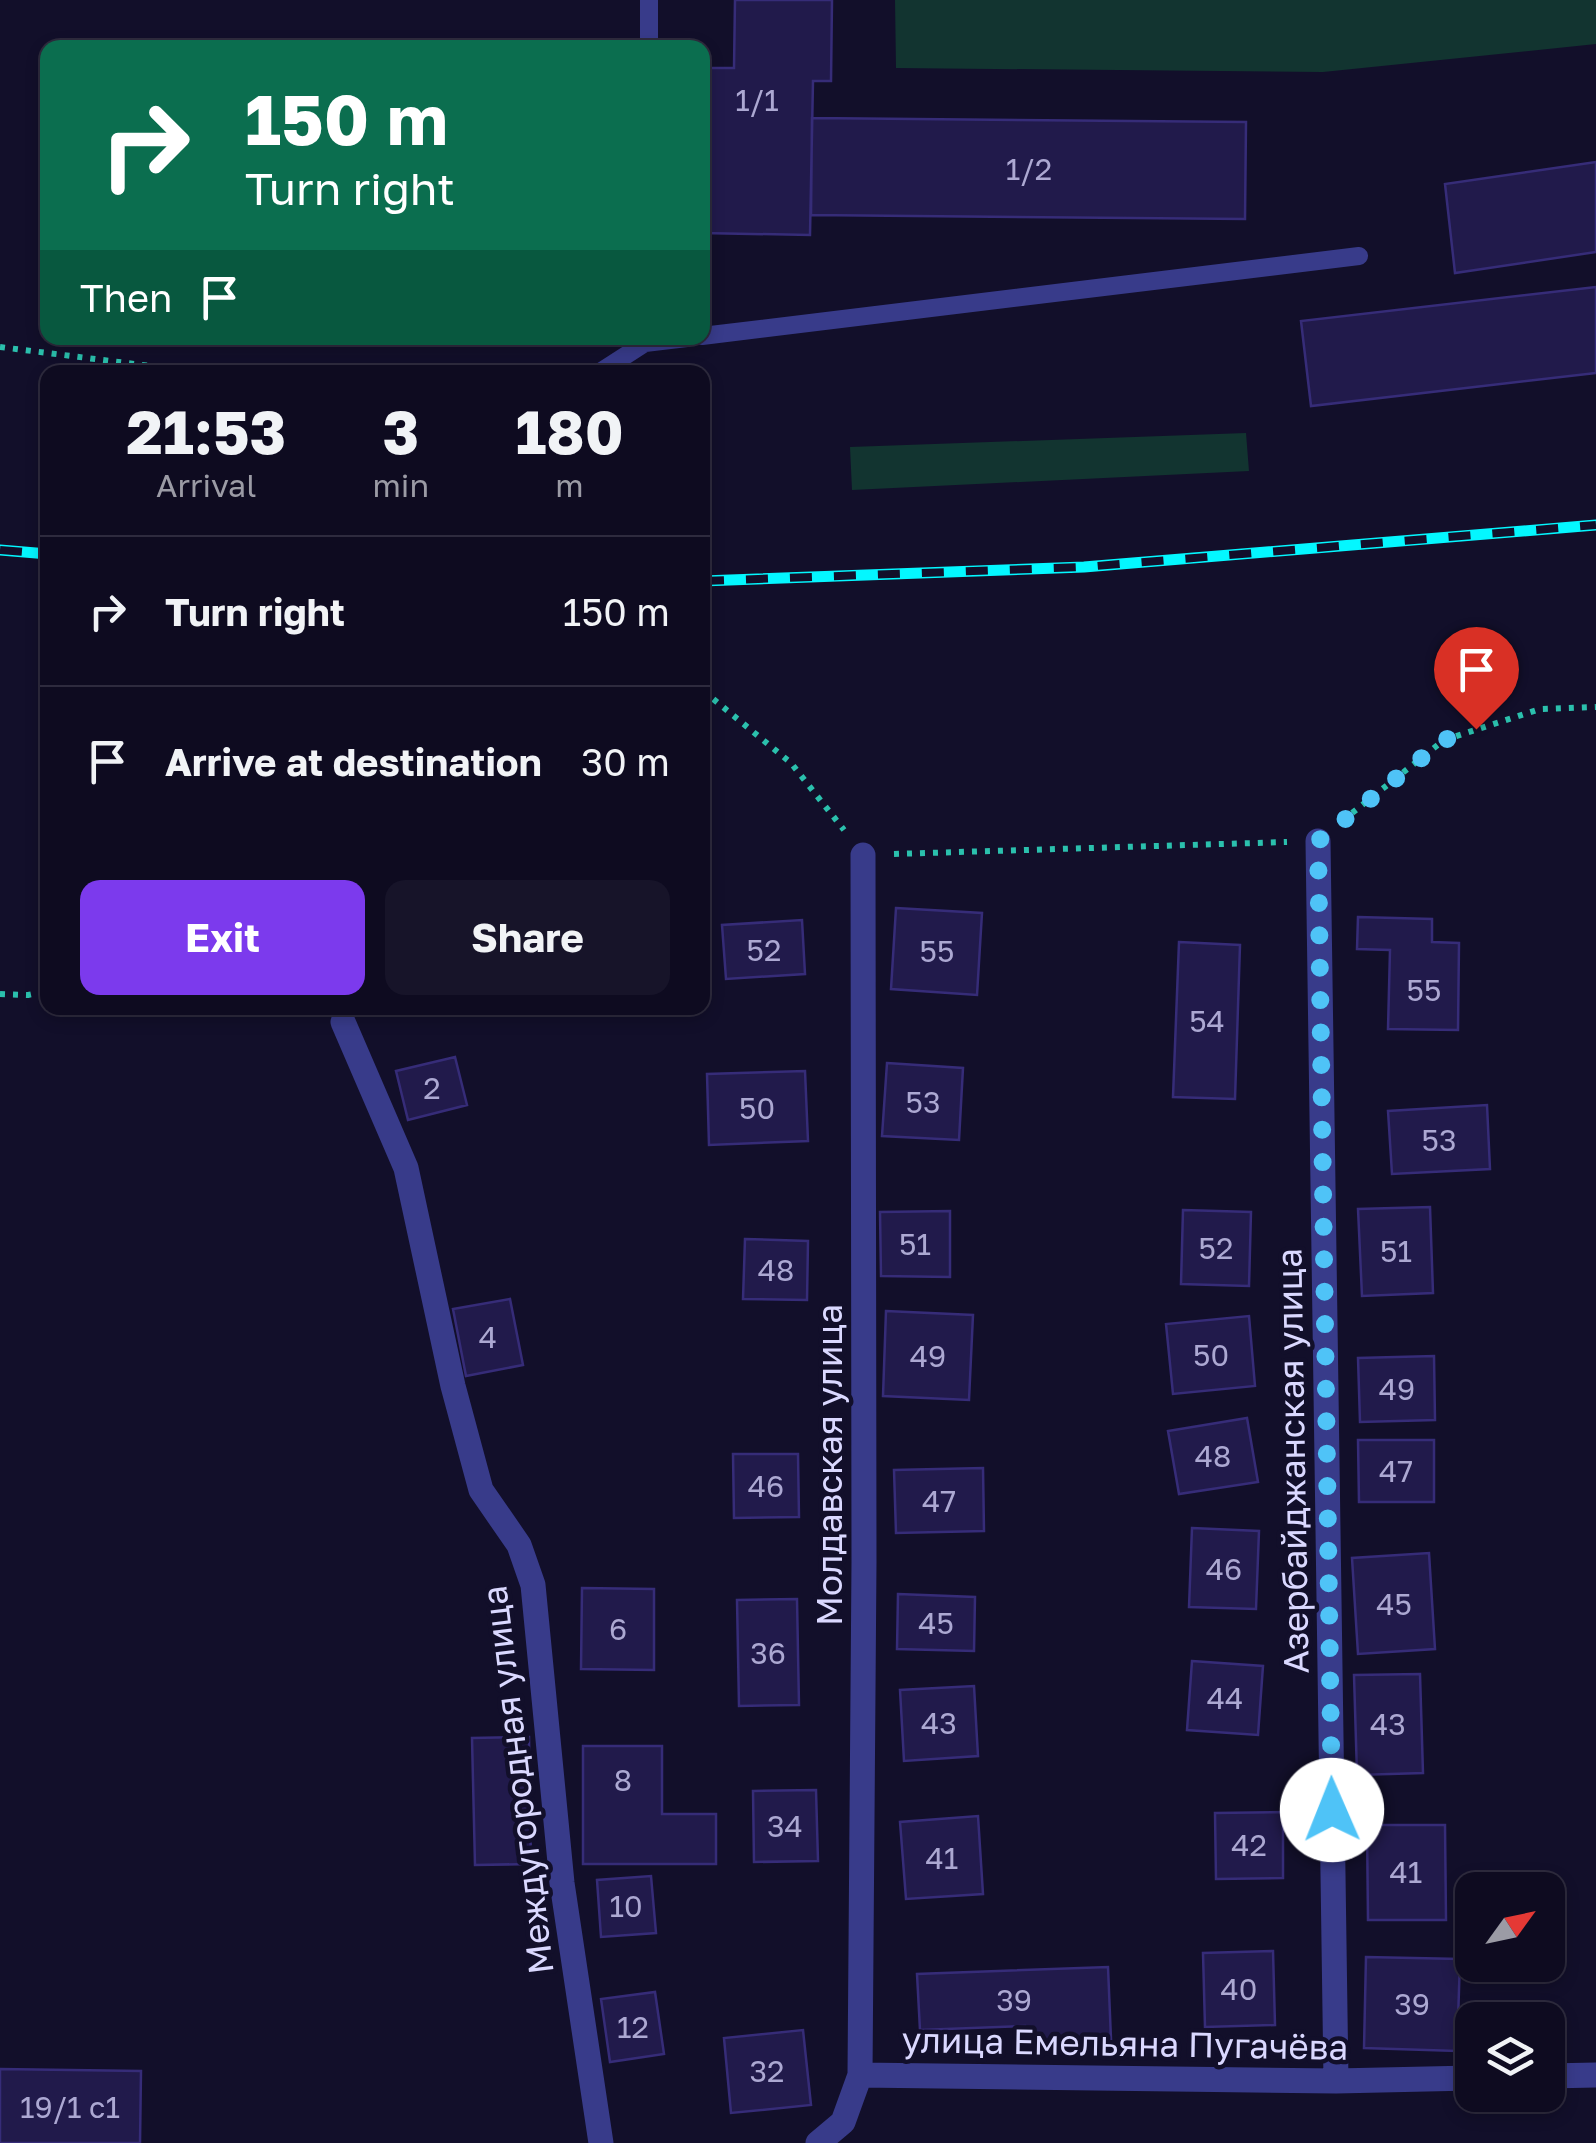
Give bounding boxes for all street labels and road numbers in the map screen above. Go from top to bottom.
street label: Азербайджанская улица [1267,1248,1317,1674]
street label: Молдавская улица [808,1304,850,1626]
street label: Междугородная улица [472,1583,562,1977]
street label: улица Емельяна Пугачёва [901,2018,1349,2068]

